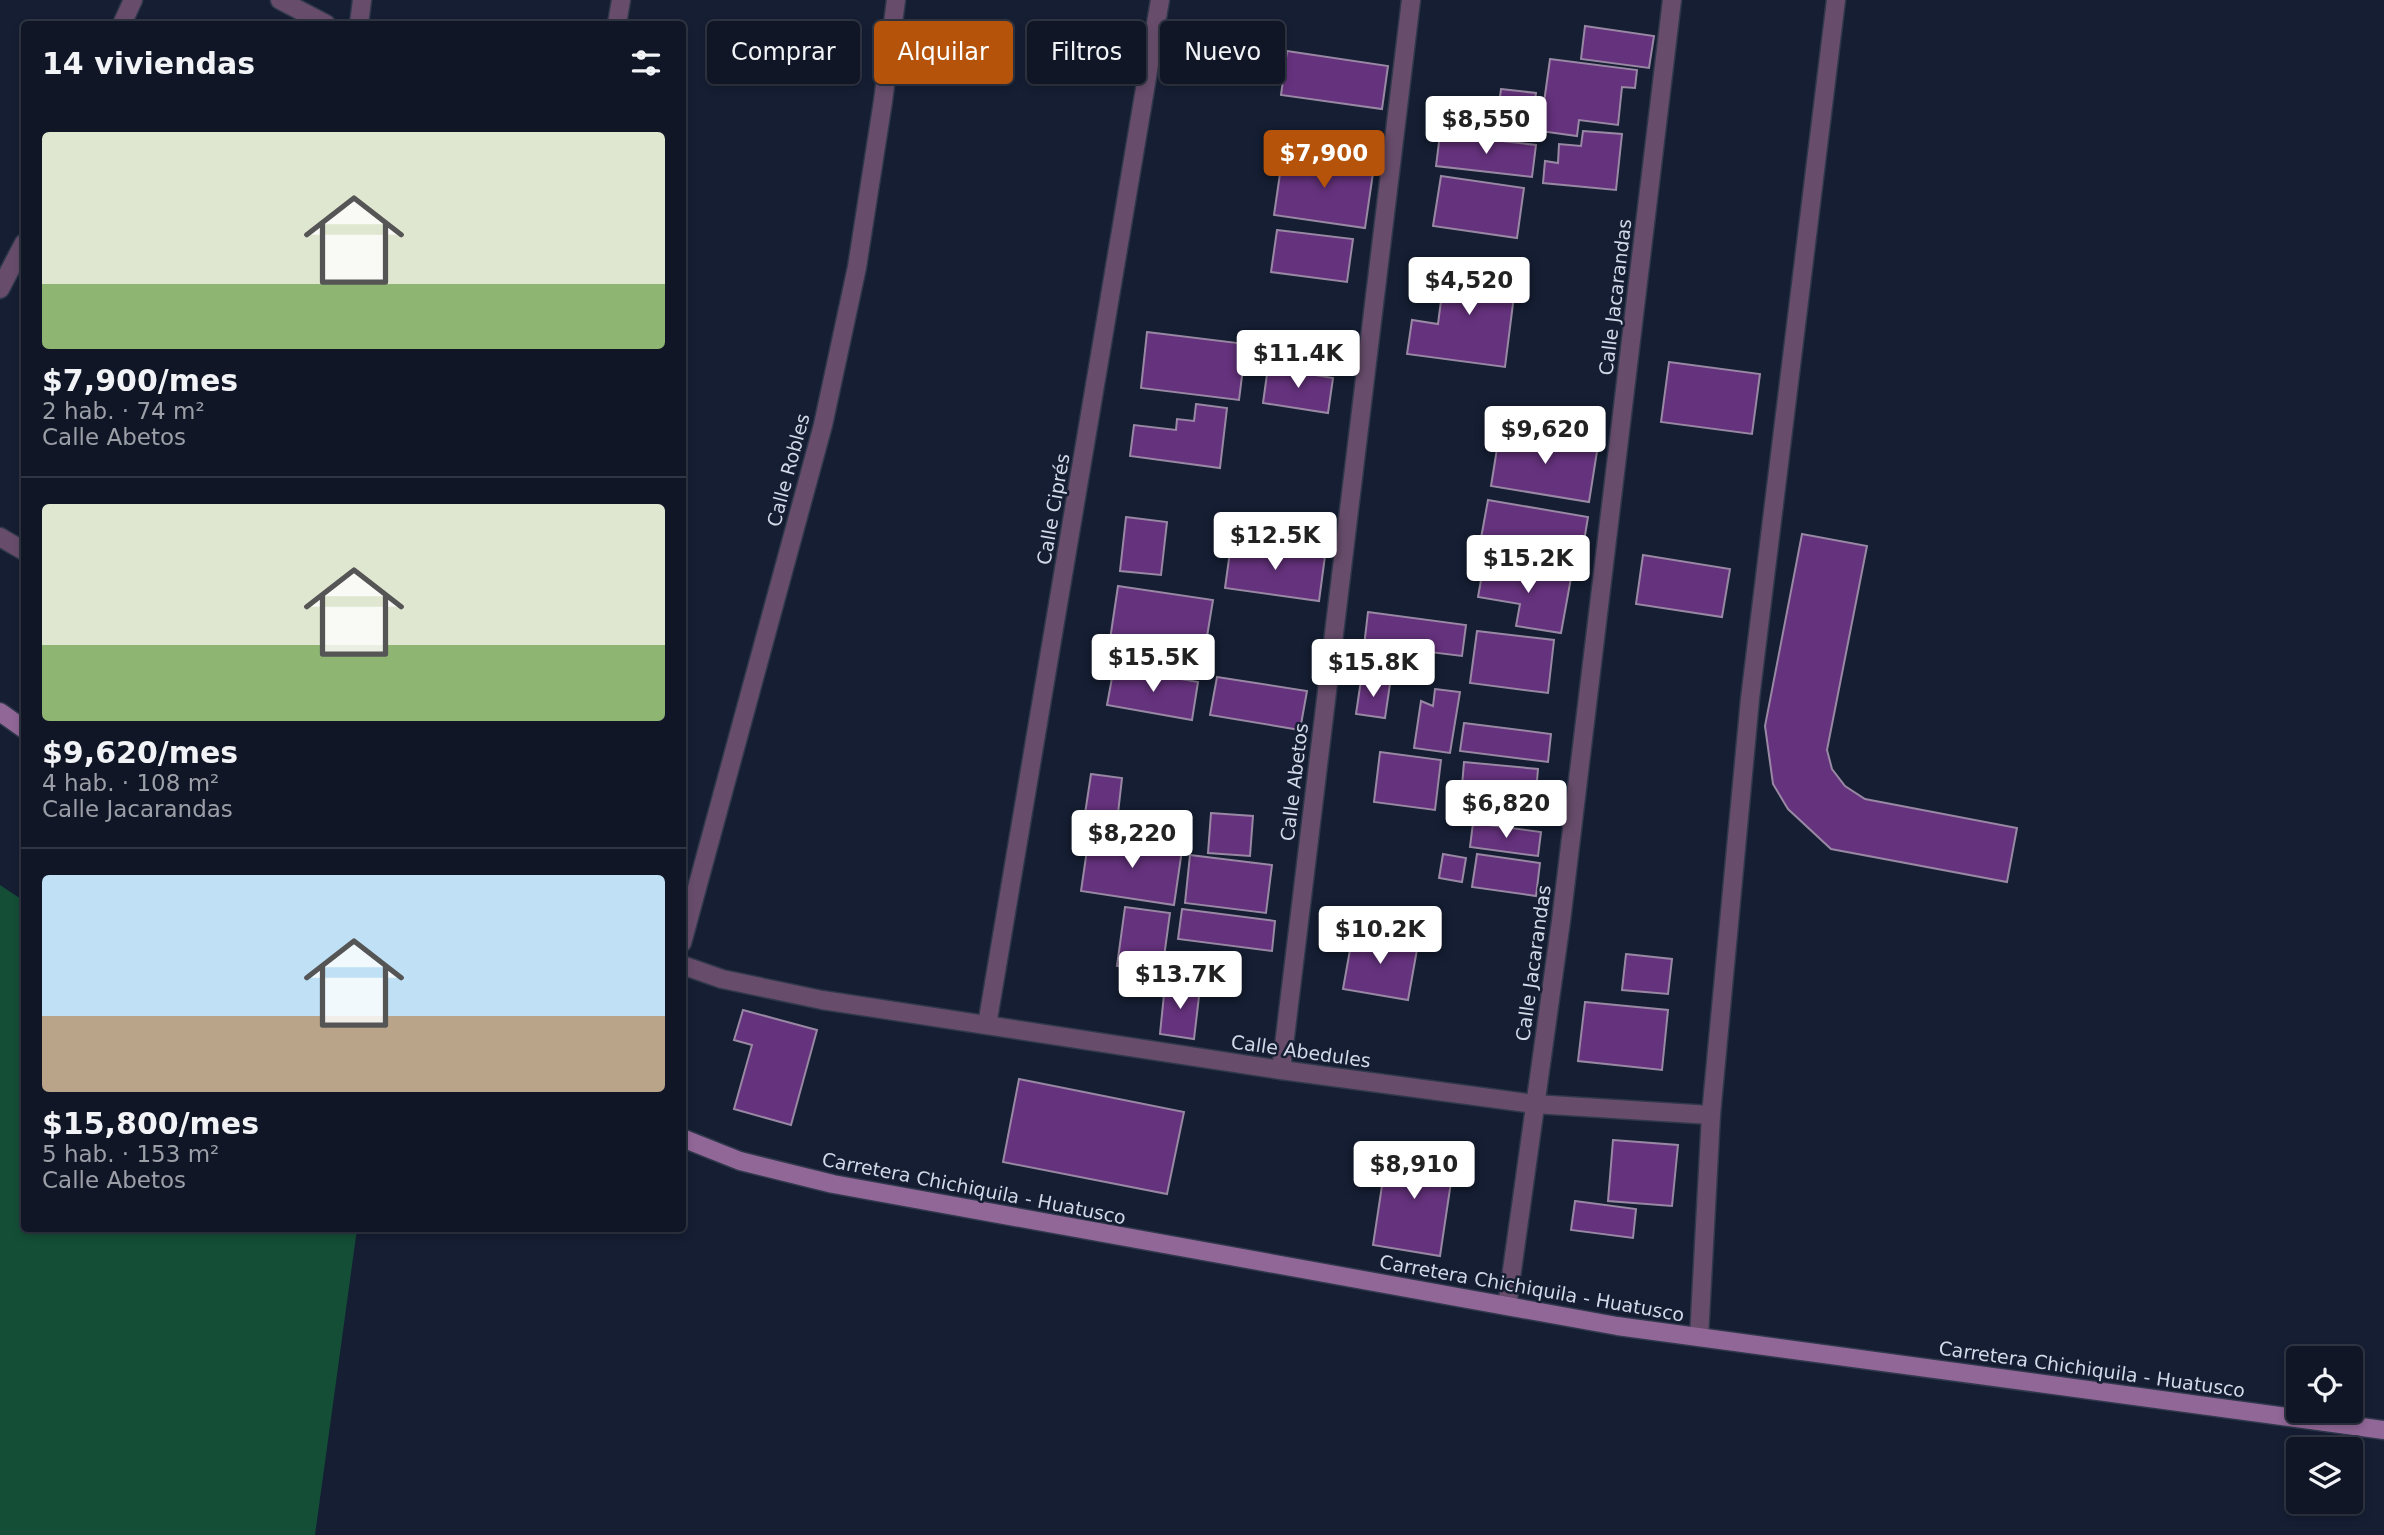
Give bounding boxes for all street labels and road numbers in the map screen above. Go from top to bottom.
street label: Calle Jacarandas [1594,217,1636,377]
street label: Calle Robles [762,411,814,529]
street label: Calle Ciprés [1032,452,1074,566]
street label: Calle Abetos [1276,722,1312,842]
street label: Calle Jacarandas [1511,883,1555,1043]
street label: Calle Abedules [1230,1030,1372,1072]
street label: Carretera Chichiquila - Huatusco [820,1148,1128,1228]
street label: Carretera Chichiquila - Huatusco [1378,1250,1686,1326]
street label: Carretera Chichiquila - Huatusco [1937,1337,2247,1401]

